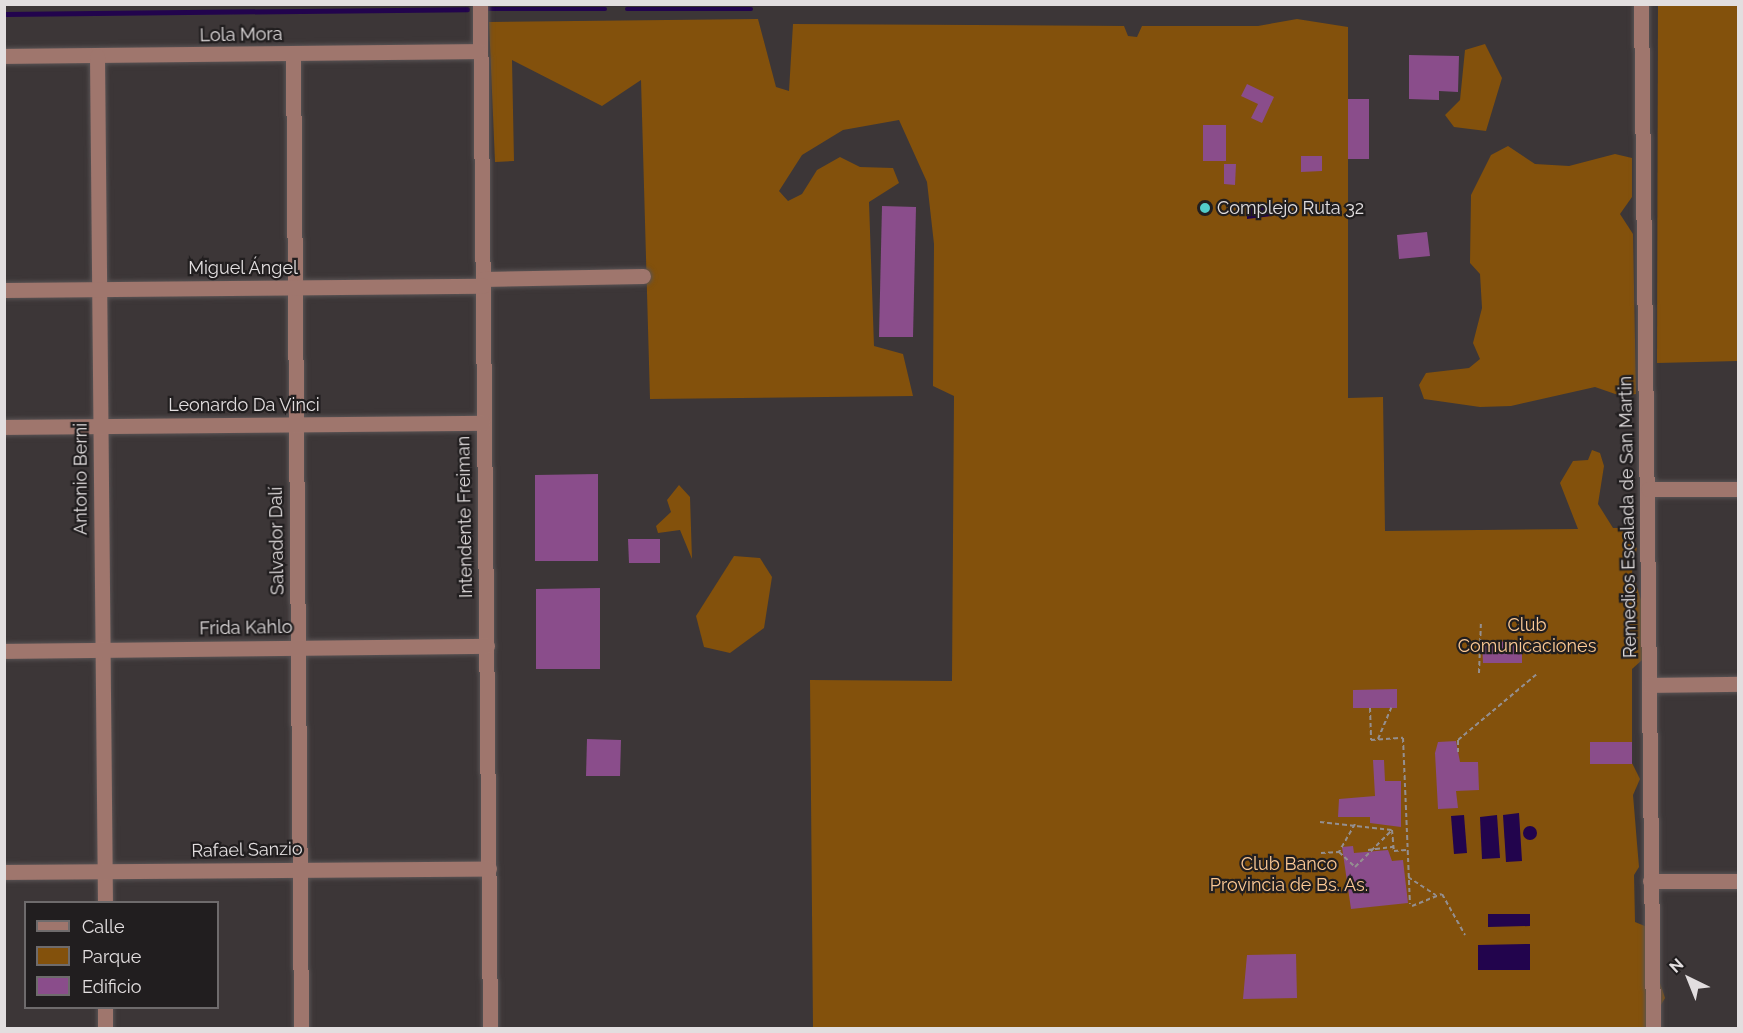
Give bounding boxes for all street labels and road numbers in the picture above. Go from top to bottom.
street label: Lola Mora [199,23,283,47]
street label: Miguel Ángel [188,257,298,279]
street label: Remedios Escalada de San Martin [1615,376,1641,658]
street label: Leonardo Da Vinci [168,394,320,416]
street label: Antonio Berni [70,423,92,535]
street label: Intendente Freiman [453,436,477,598]
street label: Salvador Dalí [265,486,289,596]
street label: Frida Kahlo [199,616,293,640]
street label: Rafael Sanzio [191,838,303,862]

